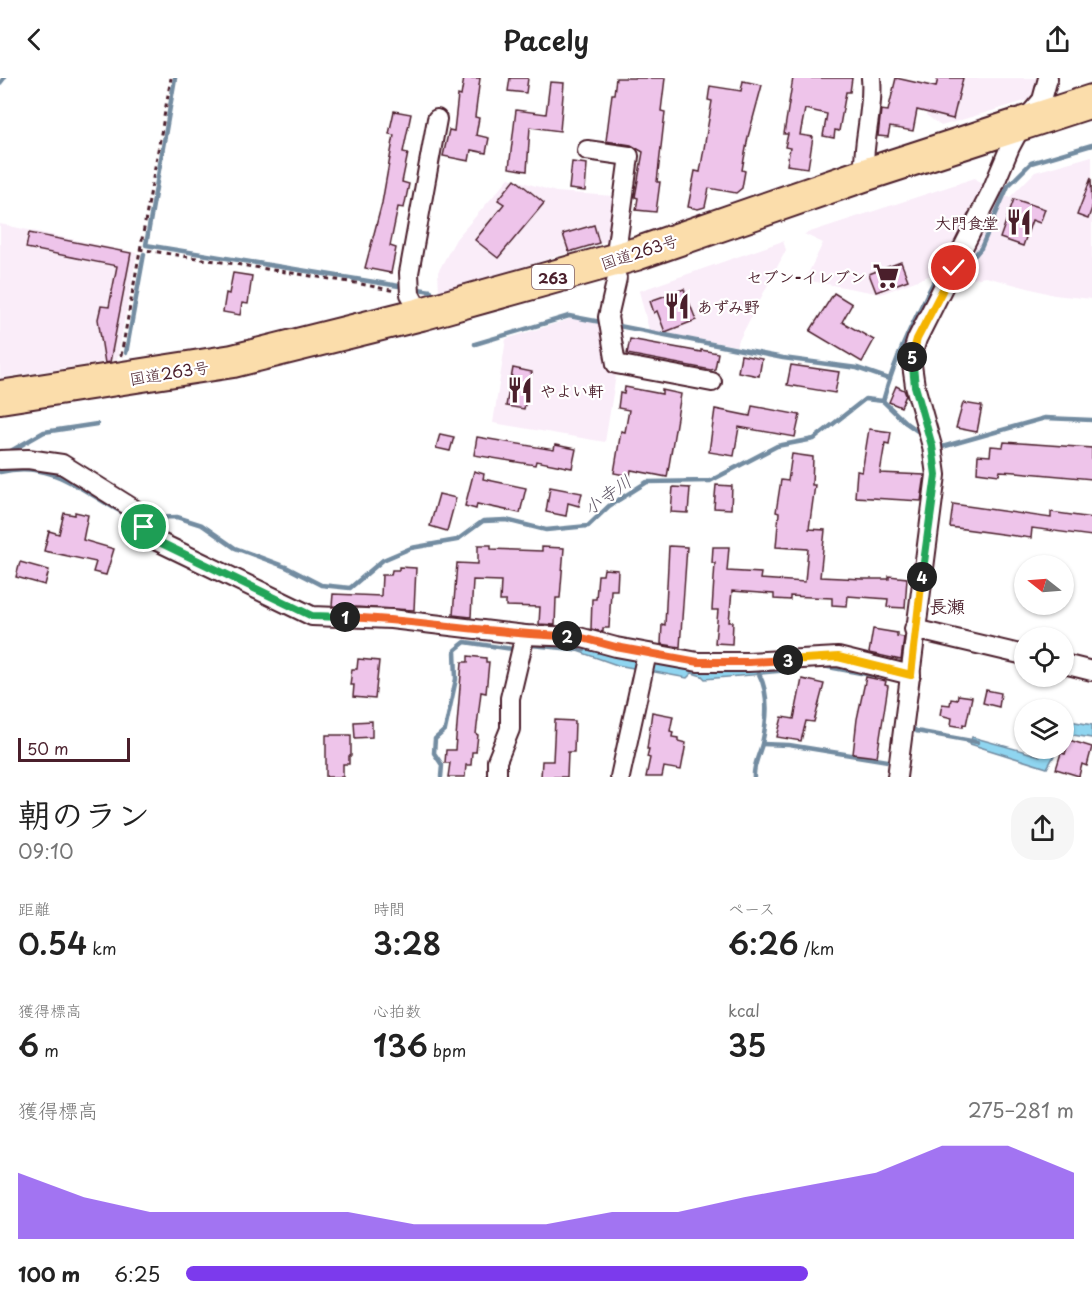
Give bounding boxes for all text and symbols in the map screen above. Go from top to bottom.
text: Pacely [503,19,589,60]
icon: back [18,23,51,56]
icon: share [1041,23,1074,56]
restaurant icon: 大門食堂 [1004,207,1034,237]
place label: 大門食堂 [935,210,999,234]
street label: 国道263号 [597,227,681,275]
pin [928,242,979,293]
icon: check [937,251,970,284]
supermarket icon: セブン-イレブン [871,261,901,291]
place label: セブン-イレブン [747,264,866,288]
road number: 263 [532,265,574,289]
restaurant icon: あずみ野 [662,291,692,321]
place label: あずみ野 [697,294,760,318]
pin: 5 [897,342,927,372]
text: 5 [907,345,917,369]
street label: 国道263号 [128,354,210,390]
restaurant icon: やよい軒 [505,375,535,405]
place label: やよい軒 [540,378,604,402]
water label: 小寺川 [577,467,637,521]
pin [118,501,169,552]
icon: arrive [127,510,160,543]
north arrow [1014,555,1074,615]
map controls [1014,555,1074,759]
pin: 4 [907,562,937,592]
text: 4 [917,565,927,589]
district label: 長瀬 [929,592,965,619]
pin: 1 [330,602,360,632]
text: 1 [341,605,349,629]
pin: 2 [552,621,582,651]
text: 2 [561,624,573,648]
button: locate [1014,627,1074,687]
pin: 3 [773,645,803,675]
text: 3 [783,648,793,672]
button: layers [1014,699,1074,759]
scale bar [18,735,130,762]
text: 50 m [27,736,68,760]
text: 朝のラン [18,788,150,838]
button: share [1011,797,1074,860]
text: 09:10 [18,836,74,866]
text: 距離 [18,896,50,920]
text: 時間 [373,896,405,920]
text: ペース [728,896,775,920]
text: 0.54 [18,920,87,965]
text: 3:28 [373,920,441,965]
text: 6:26 [728,920,799,965]
text: km [87,936,116,960]
text: /km [799,936,834,960]
text: 獲得標高 [18,998,82,1022]
text: 心拍数 [373,998,421,1022]
text: kcal [728,998,760,1022]
text: 6 [18,1022,39,1067]
text: 136 [373,1022,428,1067]
text: 35 [728,1022,767,1067]
text: m [39,1038,59,1062]
text: bpm [428,1038,466,1062]
text: 獲得標高 [18,1095,98,1125]
text: 275–281 m [968,1095,1074,1125]
text: 100 m [18,1259,80,1289]
text: 6:25 [114,1259,160,1289]

